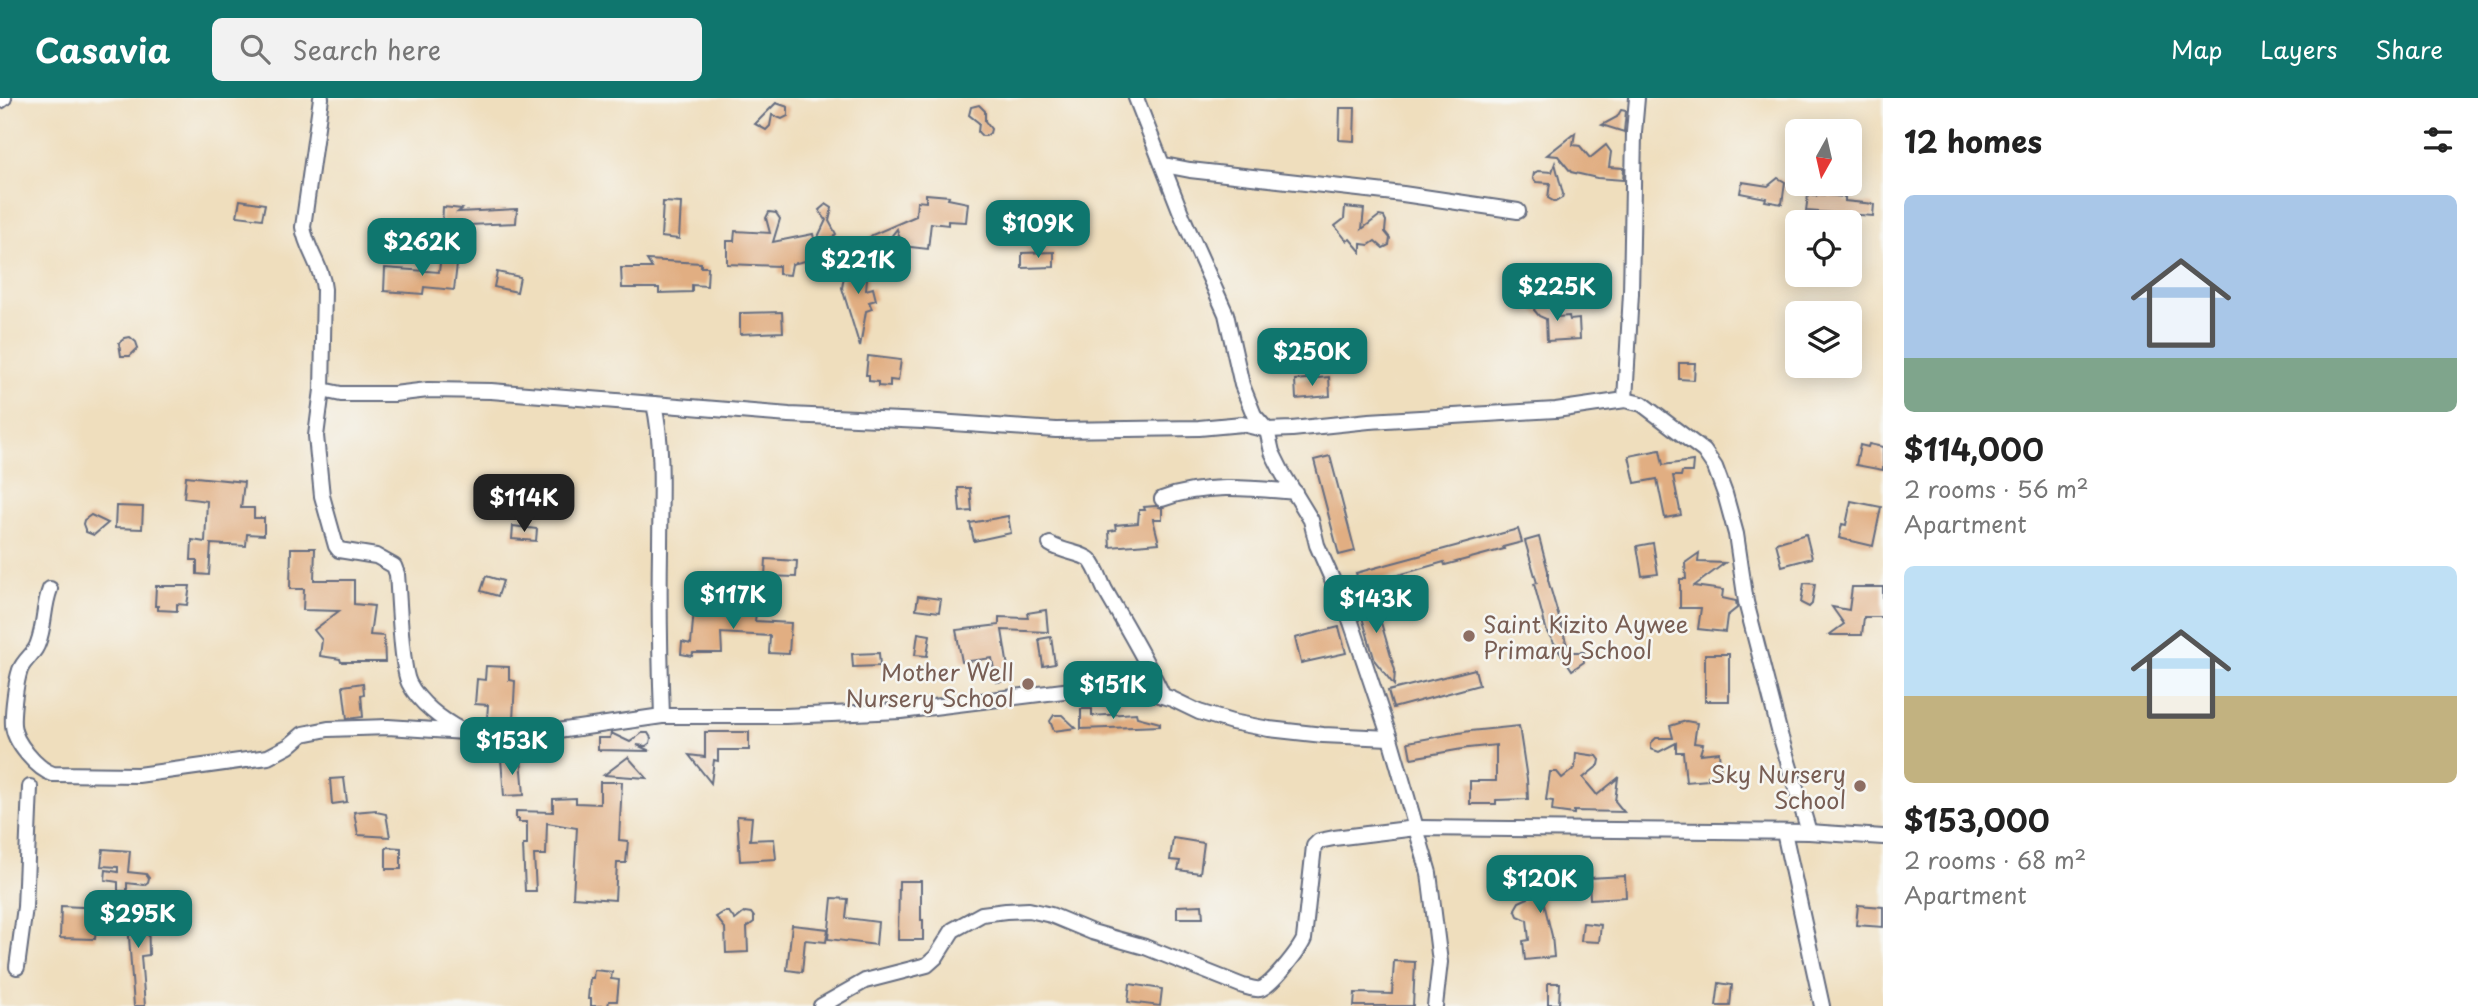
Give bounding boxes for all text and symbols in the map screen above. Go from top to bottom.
search box [212,18,702,81]
text: Casavia [35,24,170,74]
icon: search [236,30,274,68]
text: Search here [292,30,441,69]
text: Map [2171,31,2222,67]
text: Layers [2260,31,2337,67]
text: Share [2375,31,2443,67]
text: 12 homes [1904,118,2042,163]
north arrow [1785,119,1862,196]
map controls [1785,119,1862,378]
icon: filters [2419,121,2457,159]
pin: $109K [989,200,1087,260]
text: $109K [1002,205,1074,240]
button: locate [1785,210,1862,287]
pin: $262K [373,218,471,278]
text: $262K [383,223,461,258]
pin: $221K [809,236,907,296]
icon: home [2118,240,2244,366]
text: $221K [821,241,895,276]
pin: $225K [1508,264,1606,323]
text: $225K [1518,268,1596,303]
button: layers [1785,301,1862,378]
pin: $250K [1263,328,1361,388]
text: $250K [1273,333,1351,368]
text: $114,000 [1904,426,2044,471]
text: 2 rooms · 56 m² [1904,471,2089,506]
pin: $114K [475,474,573,534]
text: $114K [489,479,559,514]
text: Apartment [1904,506,2027,541]
pin: $117K [684,572,782,631]
pin: $143K [1327,575,1425,635]
text: $117K [700,576,766,611]
text: $143K [1340,580,1412,615]
place label: Saint Kizito Aywee Primary School [1483,606,1689,667]
icon: home [2118,611,2244,737]
marker: Saint Kizito Aywee Primary School [1461,628,1477,644]
place label: Mother Well Nursery School [846,654,1014,715]
pin: $151K [1064,662,1162,721]
text: $151K [1079,666,1147,701]
marker: Mother Well Nursery School [1020,676,1036,692]
pin: $153K [463,718,561,777]
text: $153K [476,722,548,757]
place label: Sky Nursery School [1710,756,1846,817]
marker: Sky Nursery School [1852,778,1868,794]
text: $153,000 [1904,797,2050,842]
text: 2 rooms · 68 m² [1904,842,2086,877]
pin: $120K [1491,856,1589,915]
text: $120K [1502,860,1578,895]
text: Apartment [1904,877,2027,912]
pin: $295K [89,890,187,950]
text: $295K [100,895,176,930]

